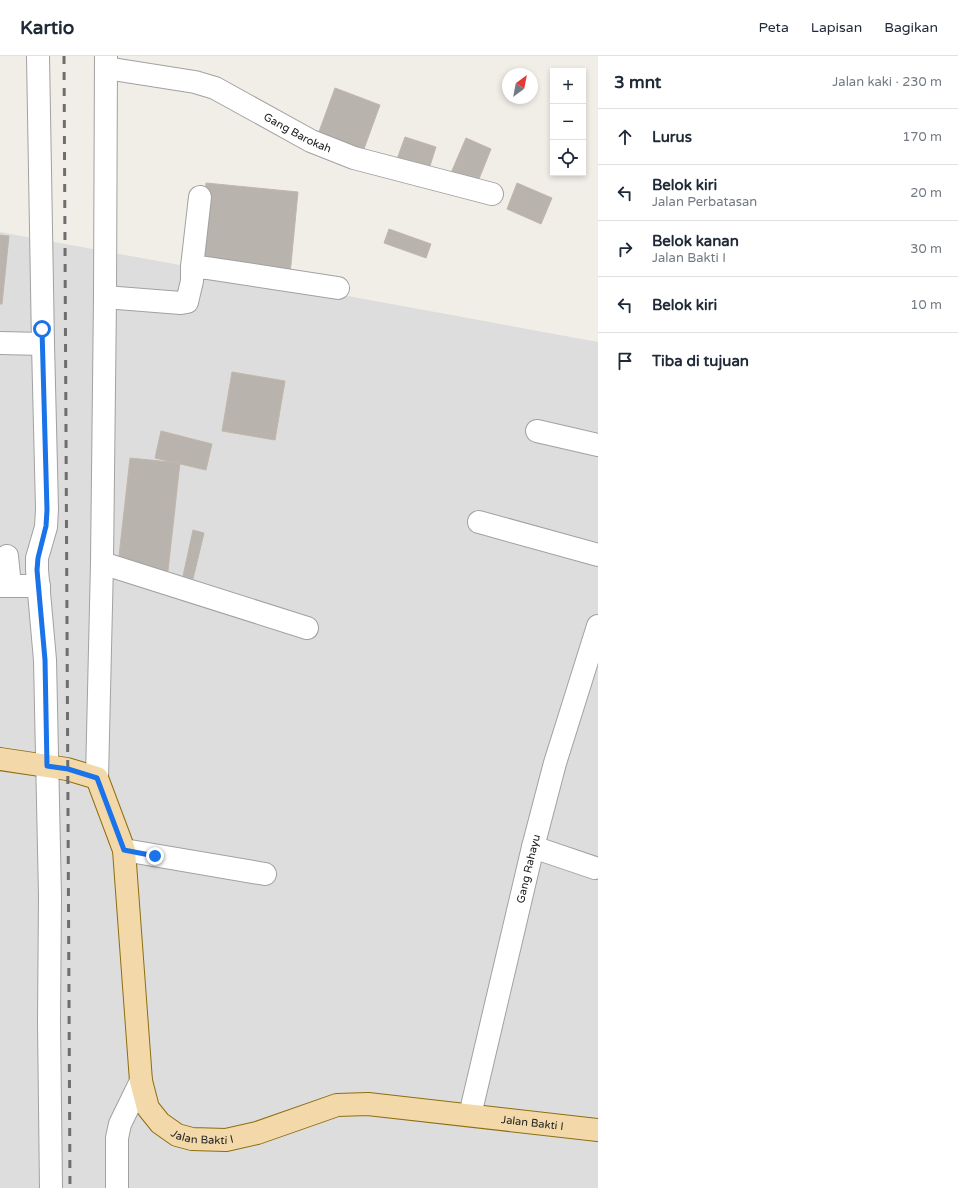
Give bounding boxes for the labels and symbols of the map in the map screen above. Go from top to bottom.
north arrow [502,68,538,104]
street label: Gang Barokah [261,110,333,155]
route start [33,320,51,338]
street label: Gang Rahayu [514,833,543,905]
route end [146,847,164,865]
street label: Jalan Bakti I [500,1113,564,1133]
street label: Jalan Bakti I [168,1127,235,1147]

